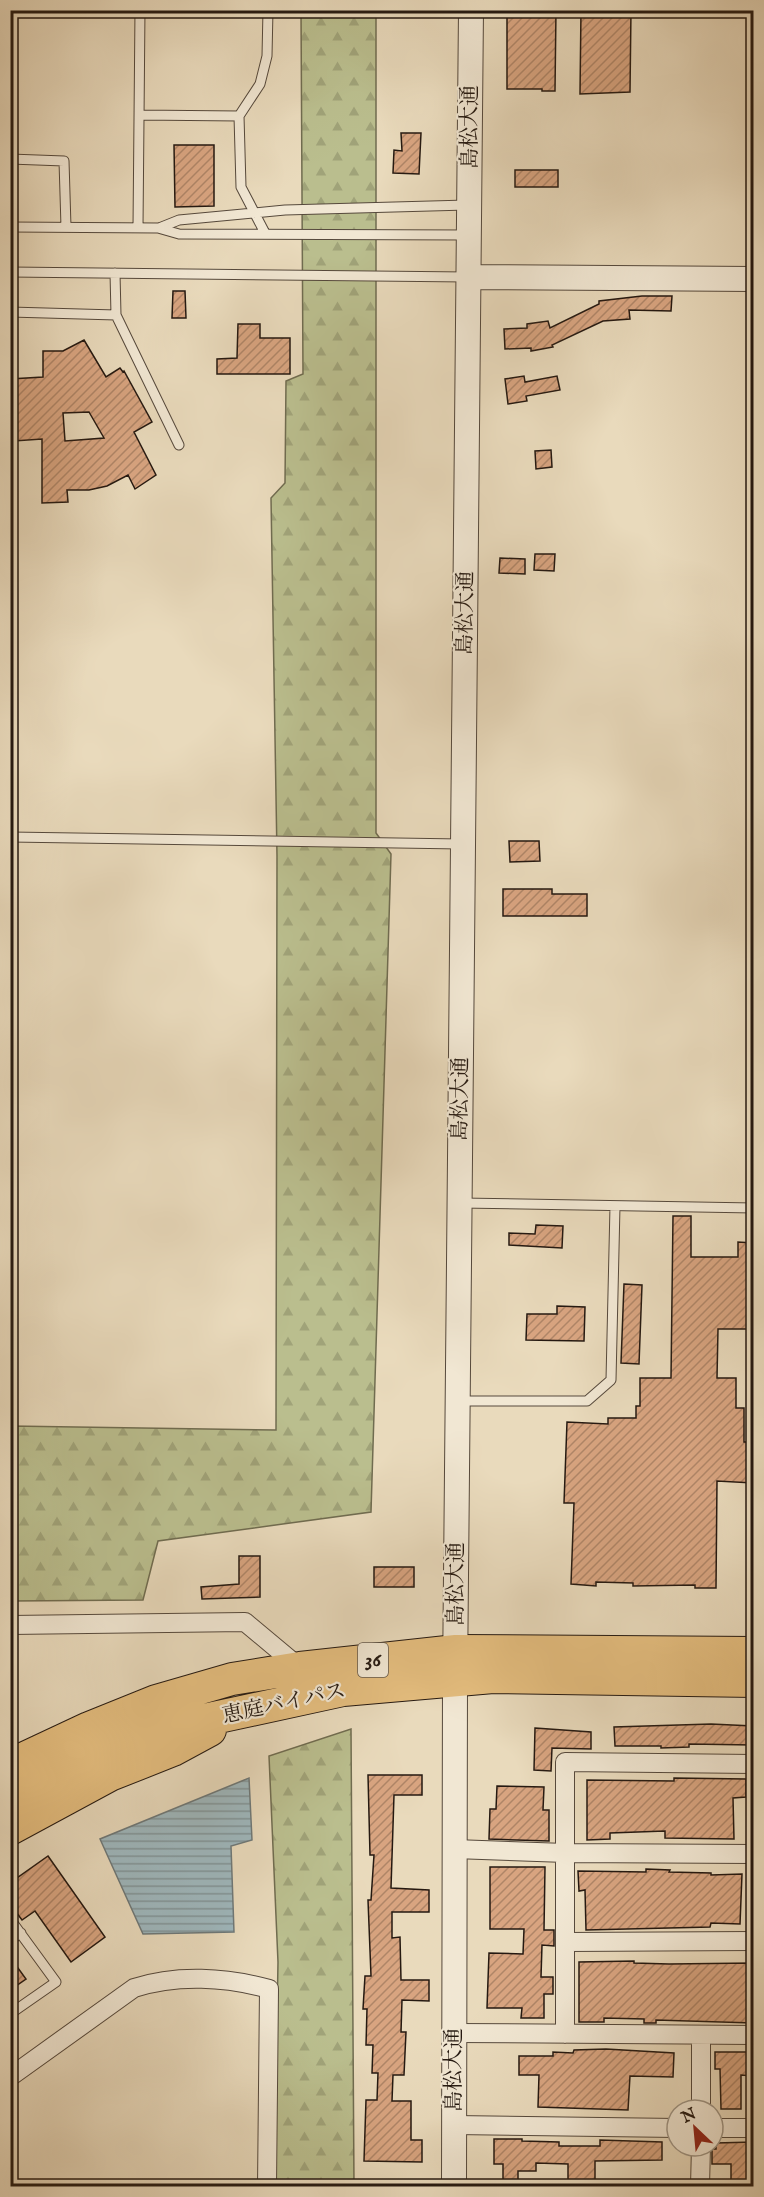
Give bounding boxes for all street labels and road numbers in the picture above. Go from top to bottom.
street label: 島松大通 [457,85,484,169]
street label: 島松大通 [452,571,480,655]
street label: 島松大通 [447,1057,475,1141]
street label: 島松大通 [443,1542,470,1626]
road number: 36 [358,1643,388,1677]
street label: 恵庭バイパス [220,1678,348,1730]
street label: 島松大通 [441,2028,468,2112]

